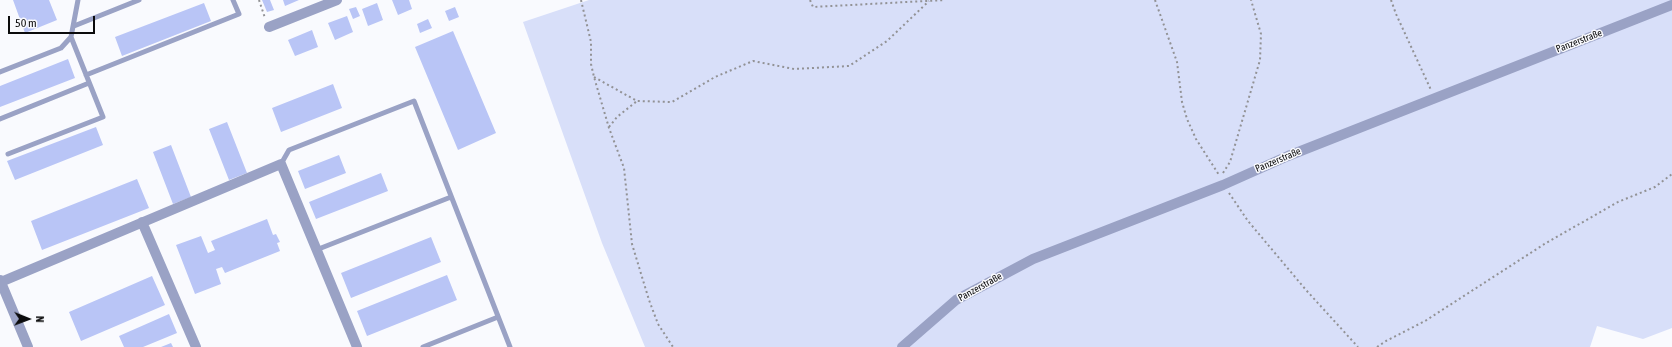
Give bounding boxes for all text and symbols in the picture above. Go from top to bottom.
scale bar [10,8,97,34]
text: 50 m [15,16,37,30]
street label: Panzerstraße [1554,27,1604,55]
street label: Panzerstraße [1253,145,1303,175]
street label: Panzerstraße [956,270,1004,304]
north arrow [8,299,48,339]
text: N [34,316,46,323]

